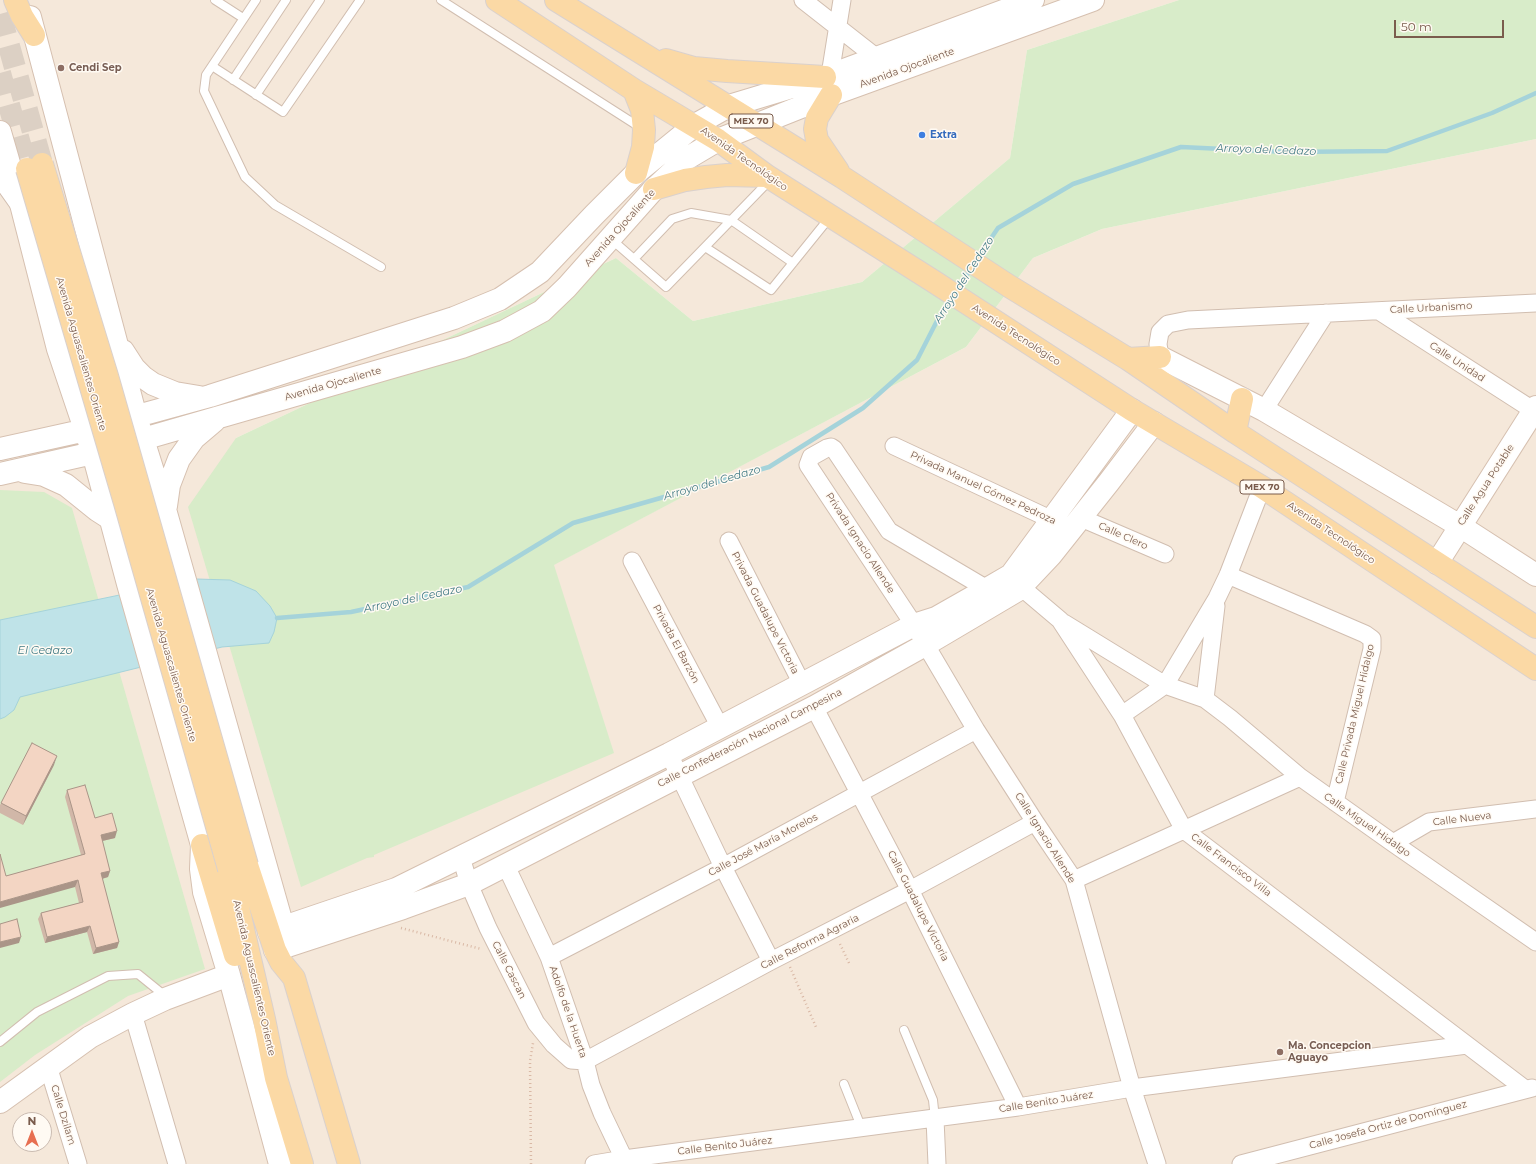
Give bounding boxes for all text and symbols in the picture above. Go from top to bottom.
scale bar [1396,12,1506,38]
text: 50 m [1401,19,1432,34]
street label: Avenida Ojocaliente [858,45,956,91]
place label: Cendi Sep [69,62,122,74]
marker: Cendi Sep [56,63,66,73]
road number: MEX 70 [729,114,773,128]
street label: Avenida Tecnológico [698,124,790,194]
place label: Extra [930,129,957,141]
marker: Extra [917,130,927,140]
water label: Arroyo del Cedazo [1216,142,1316,158]
street label: Avenida Ojocaliente [582,187,658,269]
water label: Arroyo del Cedazo [931,234,997,326]
street label: Avenida Aguascalientes Oriente [53,276,109,432]
street label: Calle Urbanismo [1389,300,1473,316]
street label: Avenida Tecnológico [969,302,1063,368]
street label: Calle Unidad [1427,340,1487,384]
street label: Avenida Ojocaliente [283,364,383,404]
street label: Calle Agua Potable [1455,442,1517,528]
street label: Privada Manuel Gómez Pedroza [908,449,1058,527]
water label: Arroyo del Cedazo [662,463,762,503]
road number: MEX 70 [1240,480,1284,494]
street label: Privada Ignacio Allende [823,490,897,596]
street label: Avenida Tecnológico [1285,499,1377,567]
street label: Calle Clero [1096,520,1150,552]
street label: Privada Guadalupe Victoria [729,550,801,676]
water label: Arroyo del Cedazo [363,582,463,616]
street label: Avenida Aguascalientes Oriente [143,587,199,743]
street label: Privada El Barzón [650,603,702,685]
street label: Calle Privada Miguel Hidalgo [1333,643,1377,785]
water label: El Cedazo [18,644,72,658]
street label: Calle Confederación Nacional Campesina [656,686,844,790]
street label: Calle Ignacio Allende [1012,790,1078,886]
street label: Calle Miguel Hidalgo [1321,790,1413,860]
street label: Calle Nueva [1432,809,1492,829]
street label: Calle José María Morelos [706,811,820,879]
street label: Calle Francisco Villa [1188,831,1274,899]
street label: Calle Guadalupe Victoria [885,849,951,963]
street label: Avenida Aguascalientes Oriente [230,899,278,1057]
street label: Calle Reforma Agraria [759,912,861,972]
street label: Calle Cascan [489,939,529,1001]
street label: Adolfo de la Huerta [547,964,589,1060]
place label: Ma. Concepcion Aguayo [1288,1040,1371,1064]
marker: Ma. Concepcion Aguayo [1275,1047,1285,1057]
street label: Calle Dzilam [48,1083,78,1147]
street label: Calle Benito Juárez [998,1089,1094,1115]
street label: Calle Josefa Ortiz de Domínguez [1308,1098,1468,1152]
north arrow [12,1112,52,1152]
text: N [28,1114,36,1128]
street label: Calle Benito Juárez [677,1134,773,1158]

